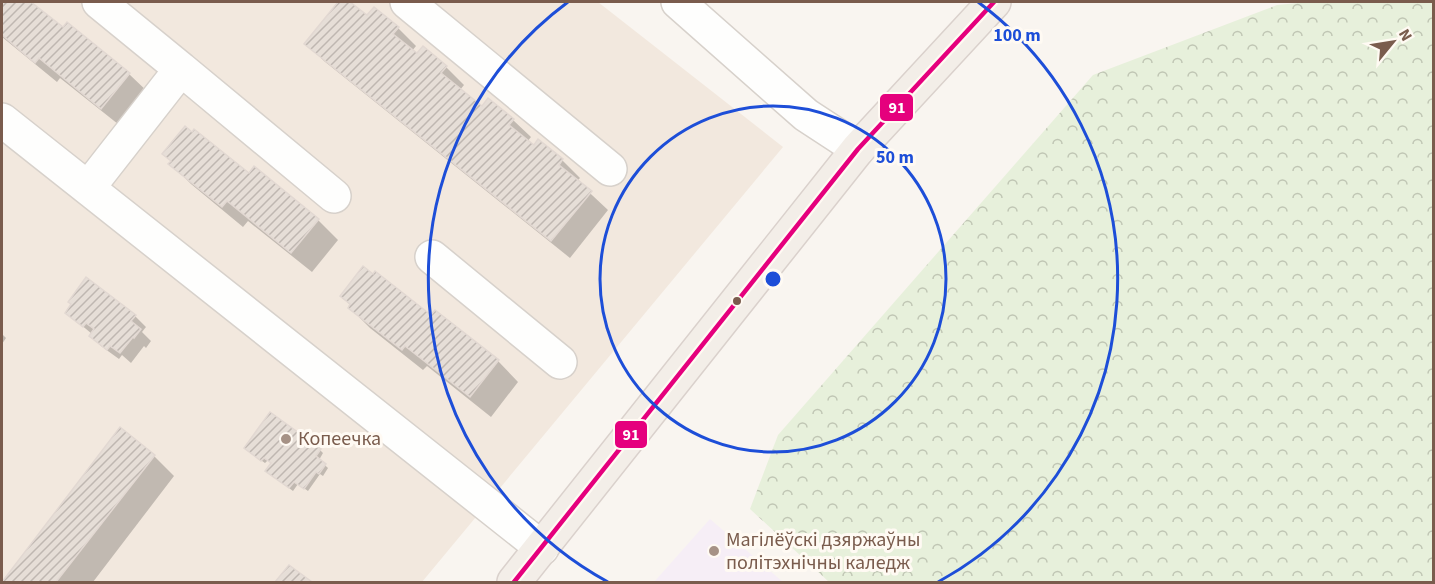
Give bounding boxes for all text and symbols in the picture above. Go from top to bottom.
north arrow [1363,12,1423,72]
text: 100 m [993,23,1041,48]
text: N [1393,25,1417,45]
line badge: 91 [879,93,914,122]
text: 91 [889,97,905,119]
text: 50 m [876,145,914,170]
centre of rings [763,269,783,289]
unlabelled marker [731,295,743,307]
line badge: 91 [614,420,648,449]
text: 91 [623,424,639,446]
place label: Копеечка [298,425,381,453]
marker: Копеечка [279,432,293,446]
place label: Магілёўскі дзяржаўны політэхнічны каледж [726,526,920,577]
marker: Магілёўскі дзяржаўны політэхнічны каледж [707,544,721,558]

